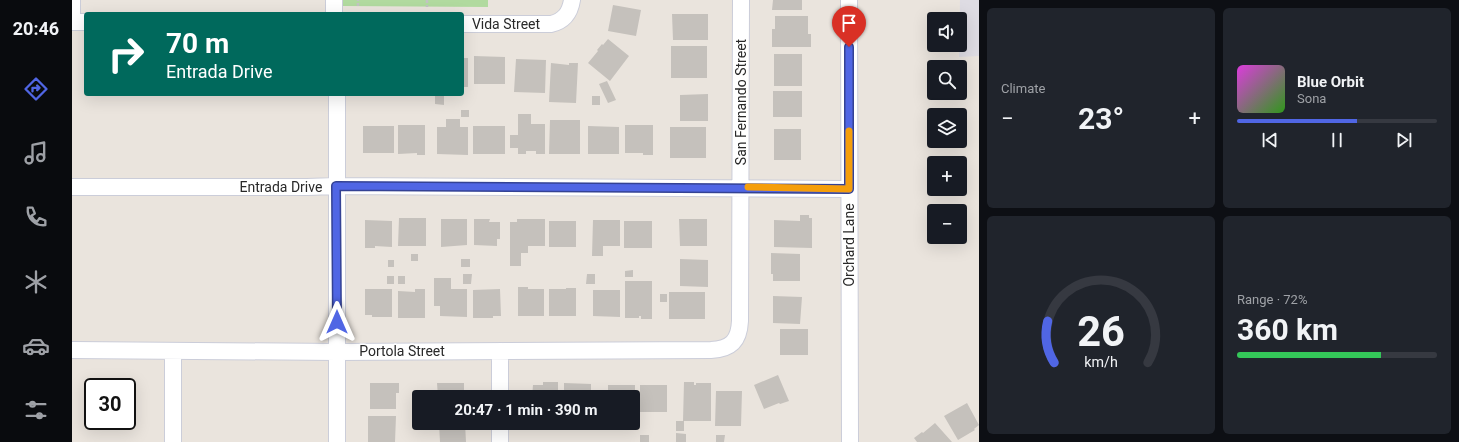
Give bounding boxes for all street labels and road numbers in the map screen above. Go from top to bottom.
street label: Vida Street [472,16,541,32]
street label: San Fernando Street [733,38,749,165]
street label: Entrada Drive [240,179,322,195]
street label: Orchard Lane [841,203,857,287]
street label: Portola Street [359,343,445,359]

